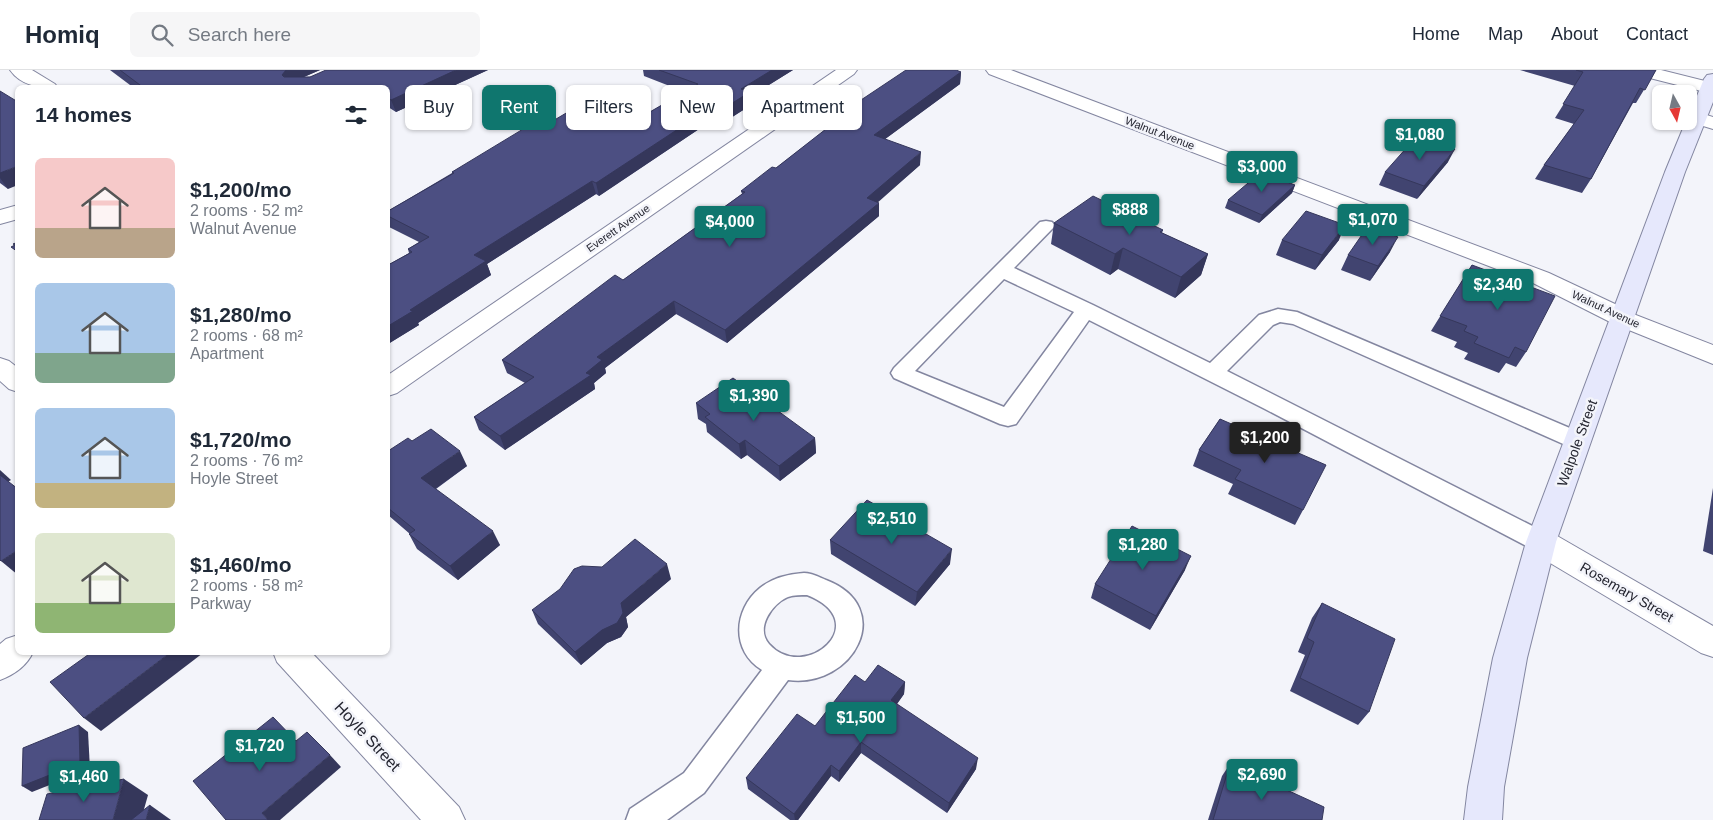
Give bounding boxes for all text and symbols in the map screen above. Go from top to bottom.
search box [130,12,480,57]
text: Homiq [25,21,100,48]
icon: search [148,21,176,49]
text: Search here [188,24,291,45]
text: Home [1412,24,1460,44]
text: Map [1488,24,1523,44]
text: About [1551,24,1598,44]
text: Contact [1626,24,1688,44]
chip: Buy [405,85,472,130]
chip: Rent [482,85,556,130]
chip: Filters [566,85,651,130]
chip: New [661,85,733,130]
chip: Apartment [743,85,862,130]
north arrow [1652,85,1698,130]
map controls [1652,85,1697,130]
icon: filters [342,101,370,129]
text: 14 homes [35,103,132,126]
street label: Walnut Avenue [1124,114,1196,152]
pin: $1,080 [1379,118,1461,161]
text: $1,080 [1396,126,1444,143]
pin: $3,000 [1221,150,1303,193]
text: $3,000 [1238,158,1286,175]
icon: home [75,178,135,238]
text: $1,200/mo [190,178,292,201]
pin: $888 [1100,194,1160,236]
text: $888 [1112,201,1148,218]
text: 2 rooms · 52 m² [190,202,303,219]
street label: Everett Avenue [584,202,652,254]
pin: $1,070 [1332,204,1414,246]
pin: $4,000 [689,206,771,248]
text: $1,070 [1349,211,1397,228]
text: $4,000 [706,213,754,230]
text: Walnut Avenue [190,220,297,237]
pin: $2,340 [1457,268,1539,311]
text: $2,340 [1474,276,1522,293]
street label: Walnut Avenue [1570,288,1642,330]
icon: home [75,303,135,363]
text: $1,280/mo [190,303,292,326]
text: 2 rooms · 68 m² [190,327,303,344]
text: Apartment [190,345,264,362]
pin: $1,390 [713,380,795,422]
text: $1,390 [730,387,778,404]
street label: Walpole Street [1554,397,1600,489]
pin: $1,200 [1224,422,1306,464]
icon: home [75,428,135,488]
text: $1,720/mo [190,428,292,451]
text: $1,200 [1241,429,1289,446]
text: 2 rooms · 76 m² [190,452,303,469]
text: Hoyle Street [190,470,278,487]
pin: $2,510 [851,502,933,545]
text: $2,510 [868,510,916,527]
pin: $1,280 [1102,528,1184,571]
text: $1,280 [1119,536,1167,553]
icon: home [75,553,135,613]
text: $1,460/mo [190,553,292,576]
street label: Rosemary Street [1578,559,1677,625]
text: 2 rooms · 58 m² [190,577,303,594]
text: Parkway [190,595,251,612]
street label: Hoyle Street [331,698,404,775]
pin: $1,500 [820,702,902,744]
text: $1,500 [837,709,885,726]
pin: $1,720 [219,730,301,772]
text: $1,720 [236,737,284,754]
pin: $2,690 [1221,758,1303,801]
pin: $1,460 [43,760,125,803]
text: $2,690 [1238,766,1286,783]
text: $1,460 [60,768,108,785]

